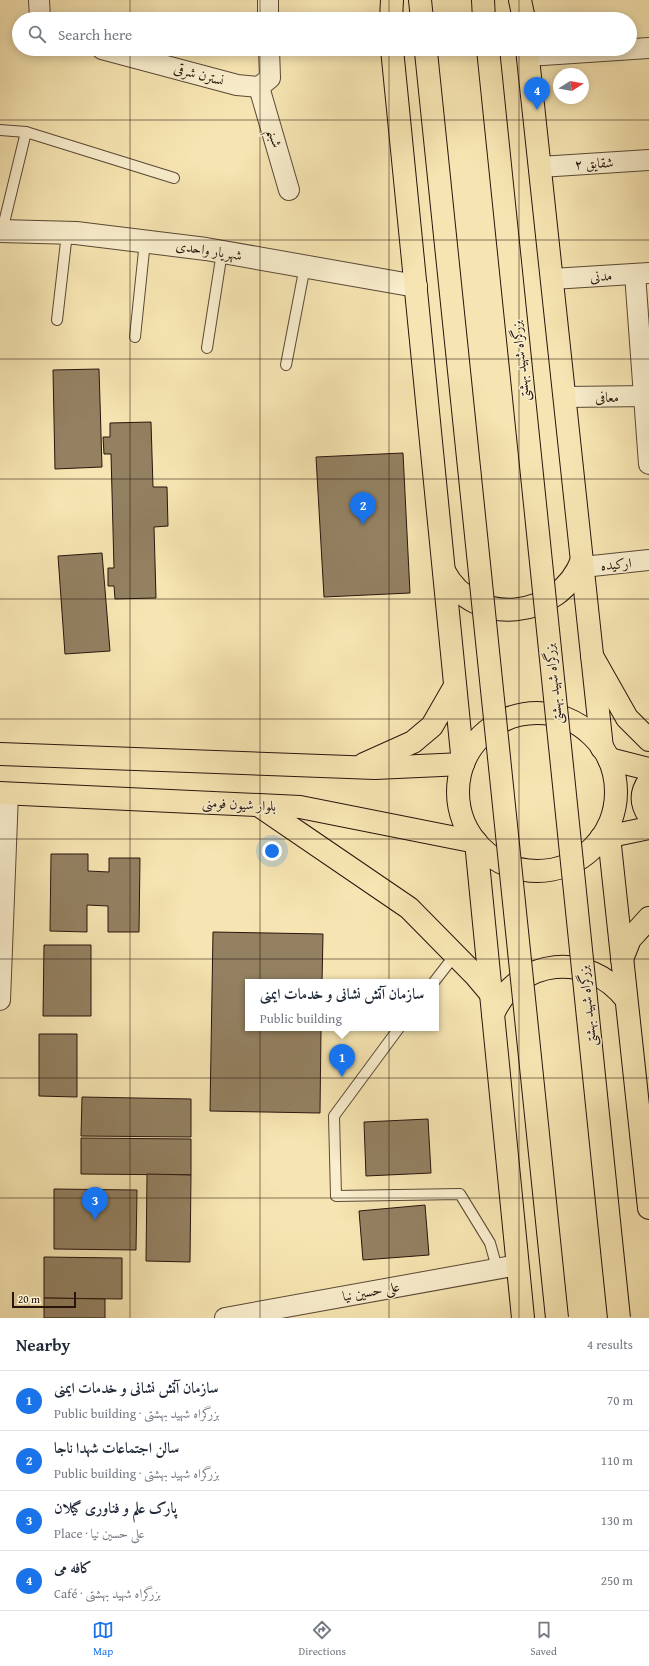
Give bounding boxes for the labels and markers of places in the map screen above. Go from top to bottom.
pin: 4 [524,77,550,110]
pin: 2 [350,492,376,525]
pin: 1 [329,1044,355,1077]
pin: 3 [82,1187,108,1220]

